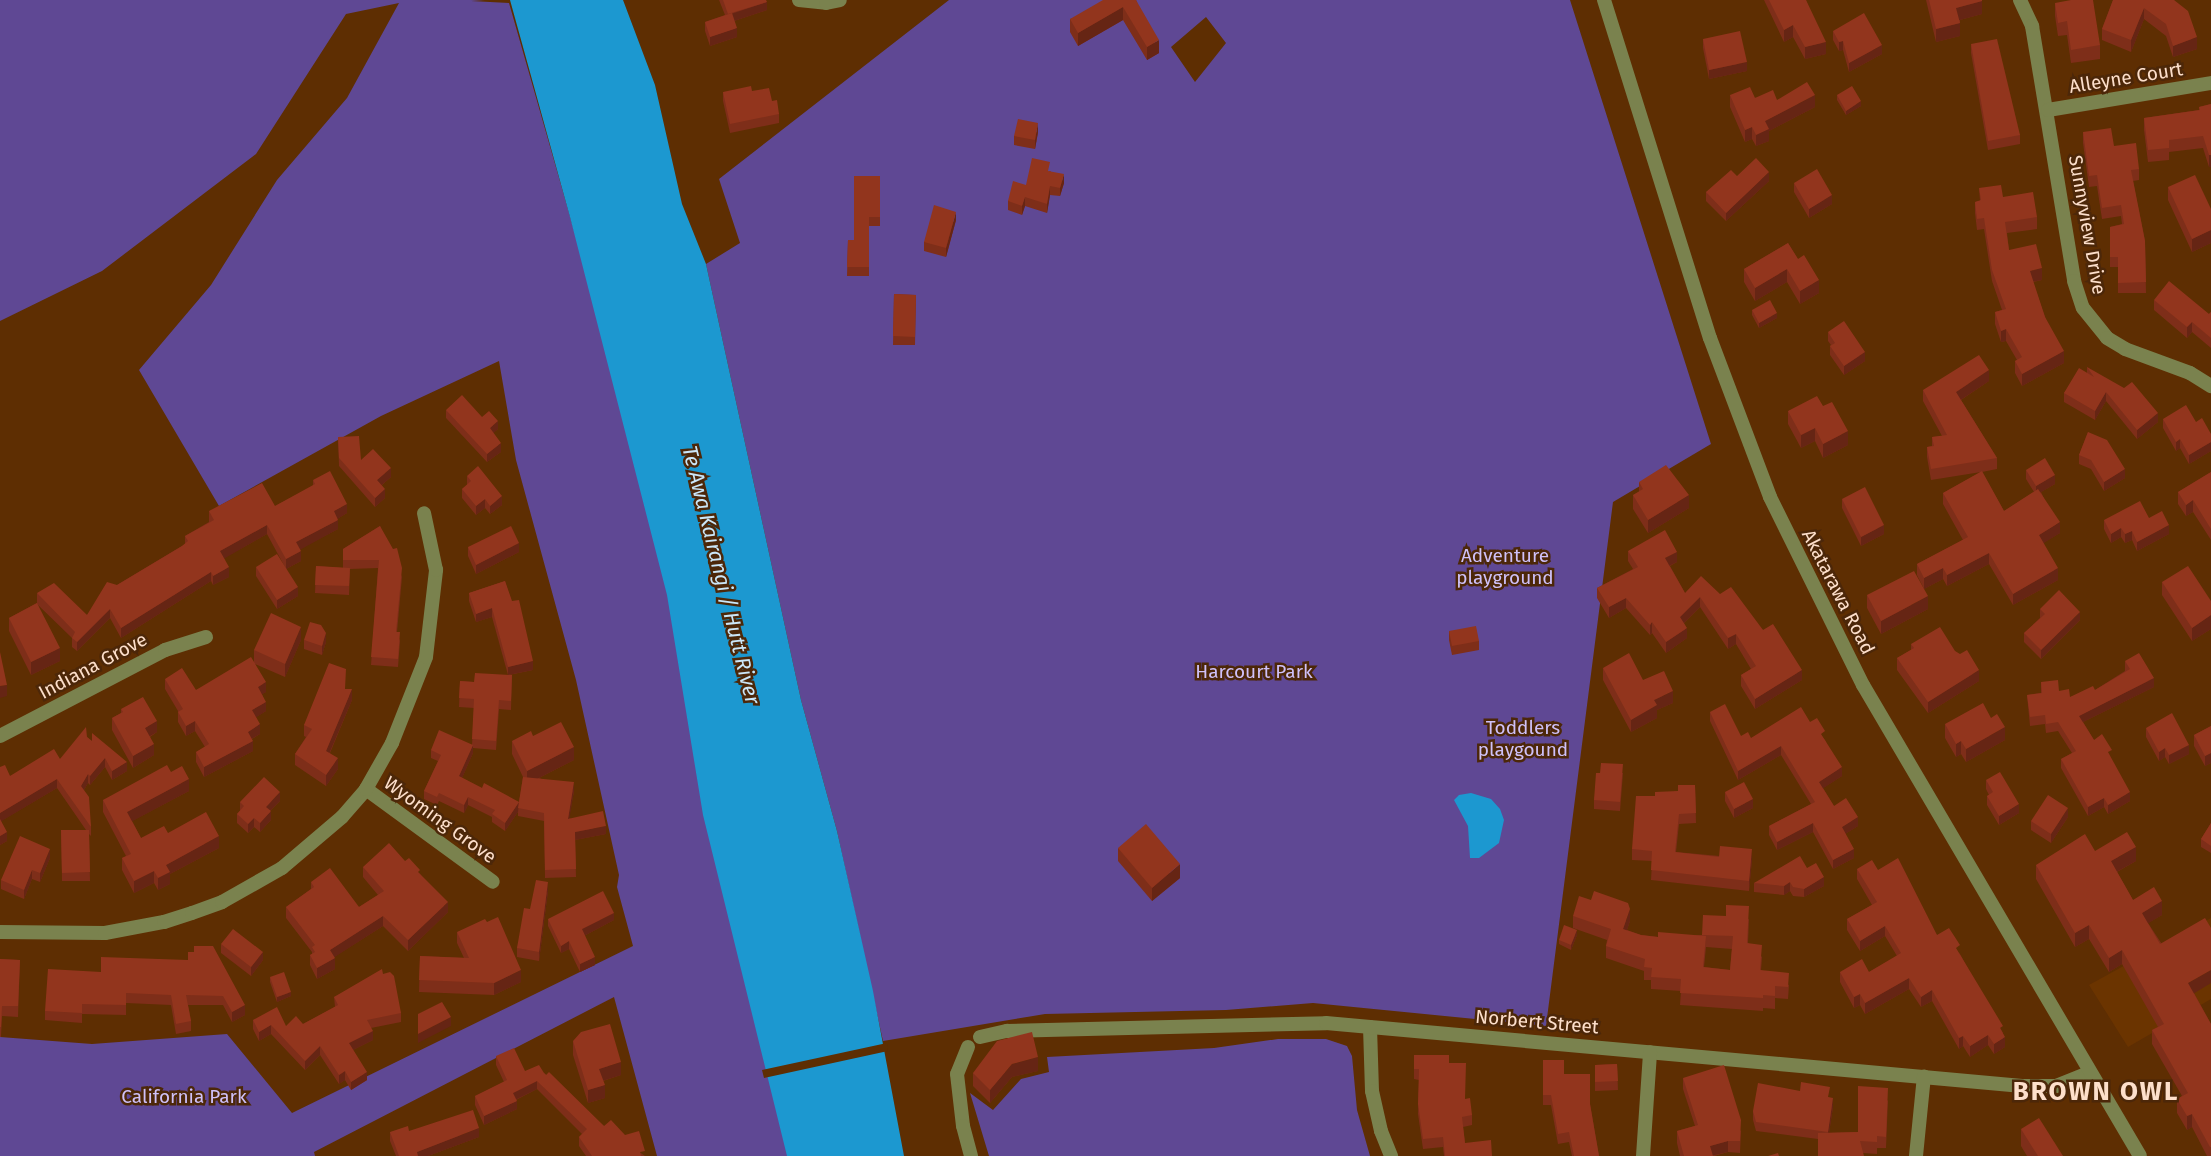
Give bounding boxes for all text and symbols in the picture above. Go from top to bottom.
street label: Alleyne Court [2068,58,2184,98]
street label: Sunnyview Drive [2064,154,2110,296]
water label: Te Awa Kairangi / Hutt River [677,443,765,707]
street label: Akatarawa Road [1797,526,1879,658]
park label: Adventure playground [1456,545,1554,589]
street label: Indiana Grove [35,628,151,704]
park label: Harcourt Park [1195,661,1313,683]
park label: Toddlers playgound [1478,717,1568,761]
street label: Wyoming Grove [379,772,501,868]
street label: Norbert Street [1474,1005,1600,1039]
district label: BROWN OWL [2014,1076,2178,1108]
park label: California Park [121,1086,247,1108]

